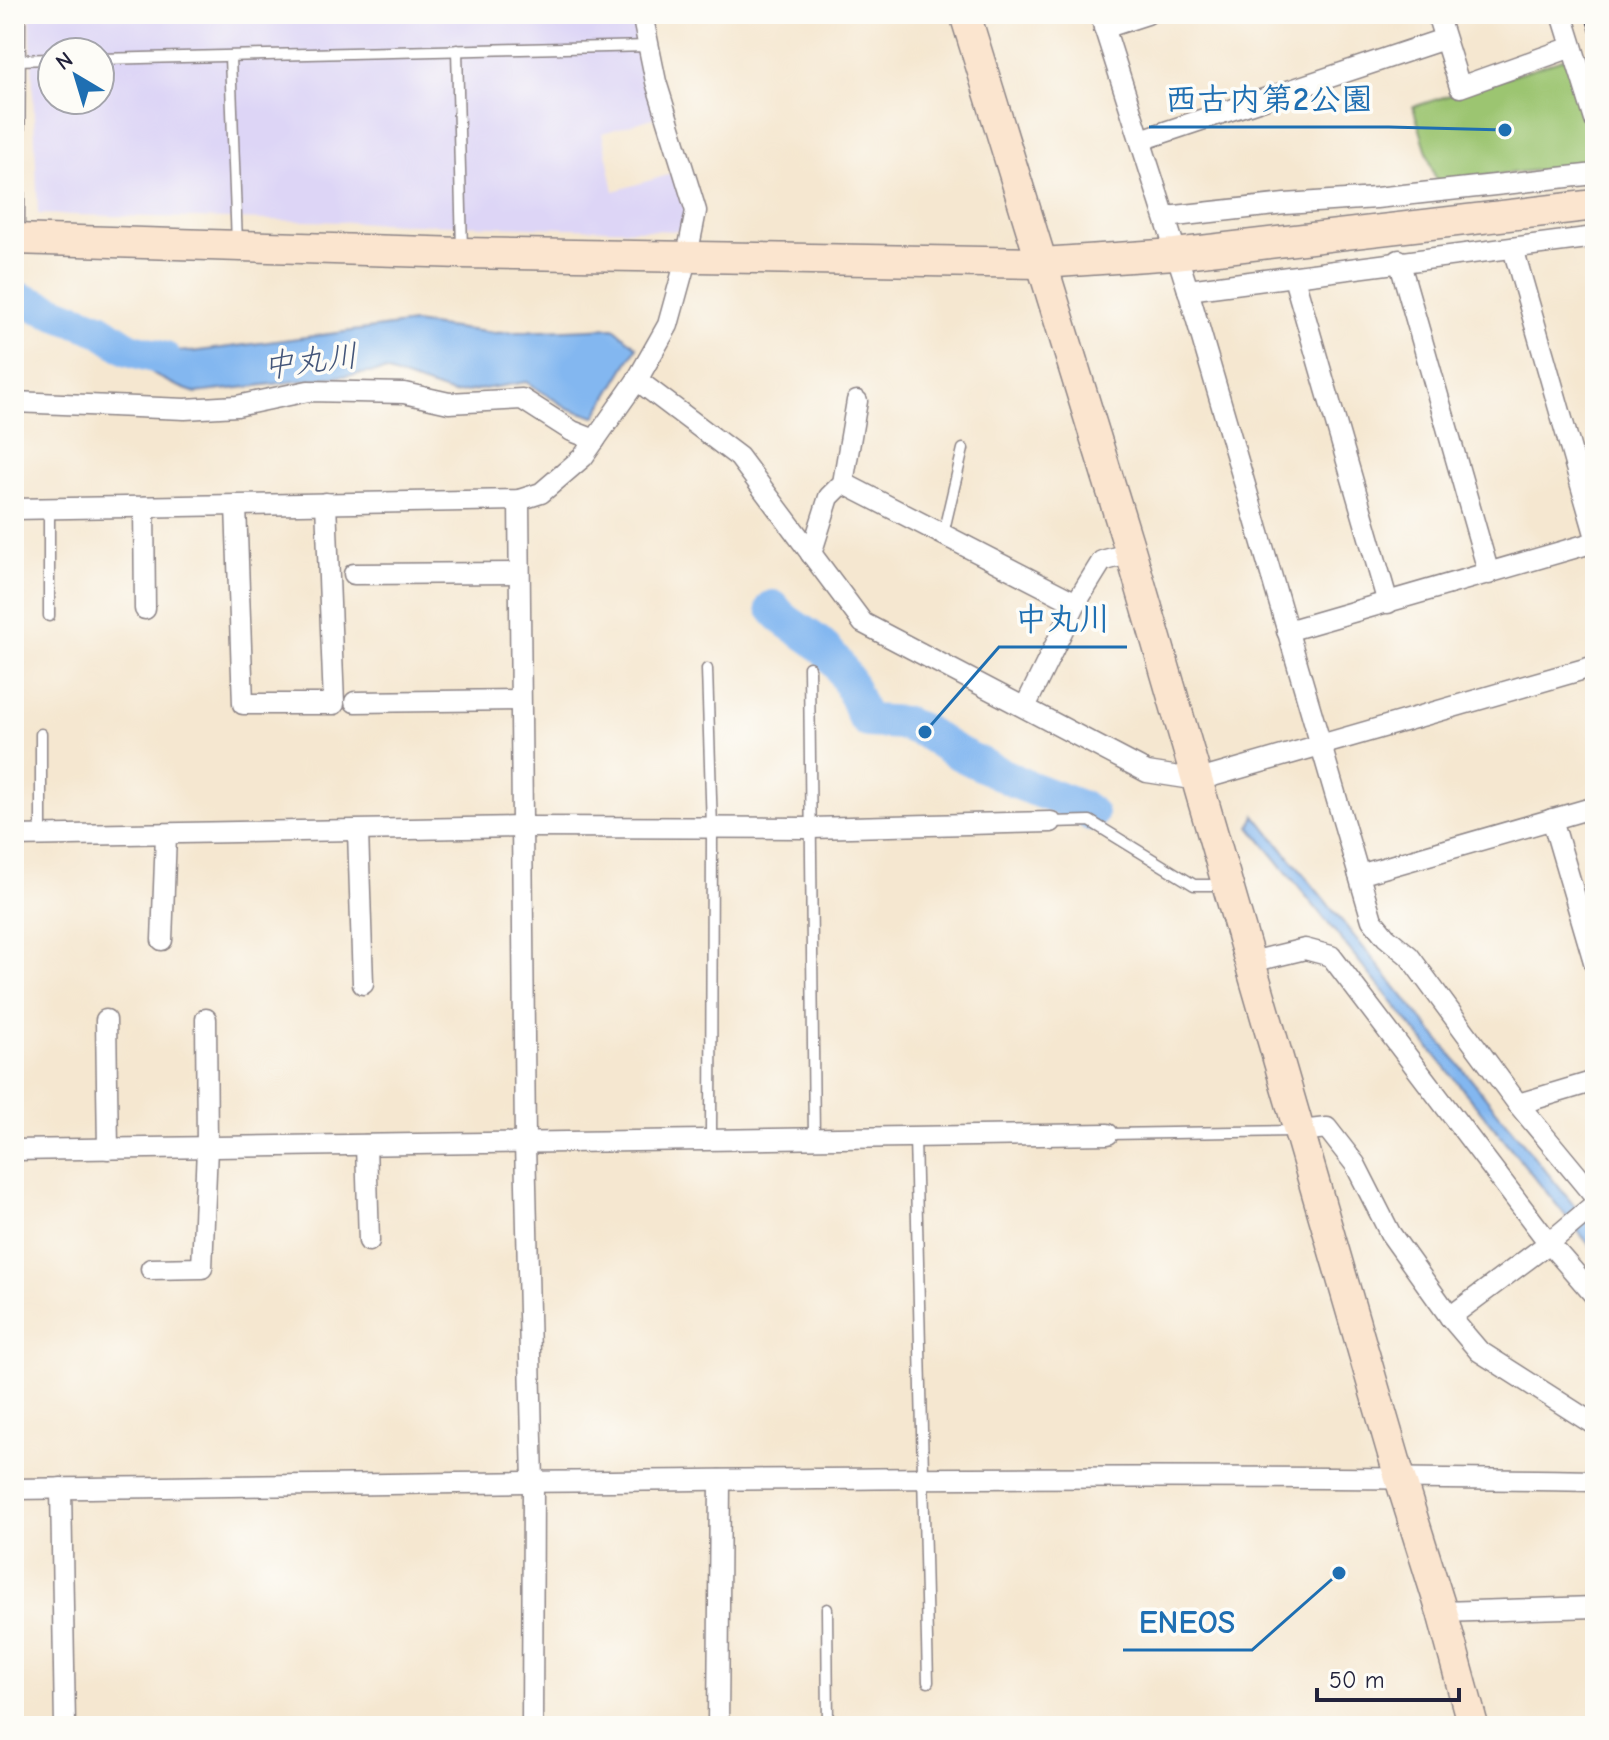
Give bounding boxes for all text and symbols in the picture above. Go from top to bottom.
north arrow [36,36,116,116]
text: N [51,46,78,76]
callout: 西古内第2公園 [1149,71,1389,127]
text: 西古内第2公園 [1165,81,1373,118]
water label: 中丸川 [260,337,360,385]
callout: 中丸川 [999,591,1127,647]
text: 中丸川 [1015,601,1111,638]
callout: ENEOS [1123,1594,1252,1650]
text: ENEOS [1139,1604,1235,1641]
scale bar [1317,1652,1459,1702]
text: 50 m [1329,1666,1385,1694]

